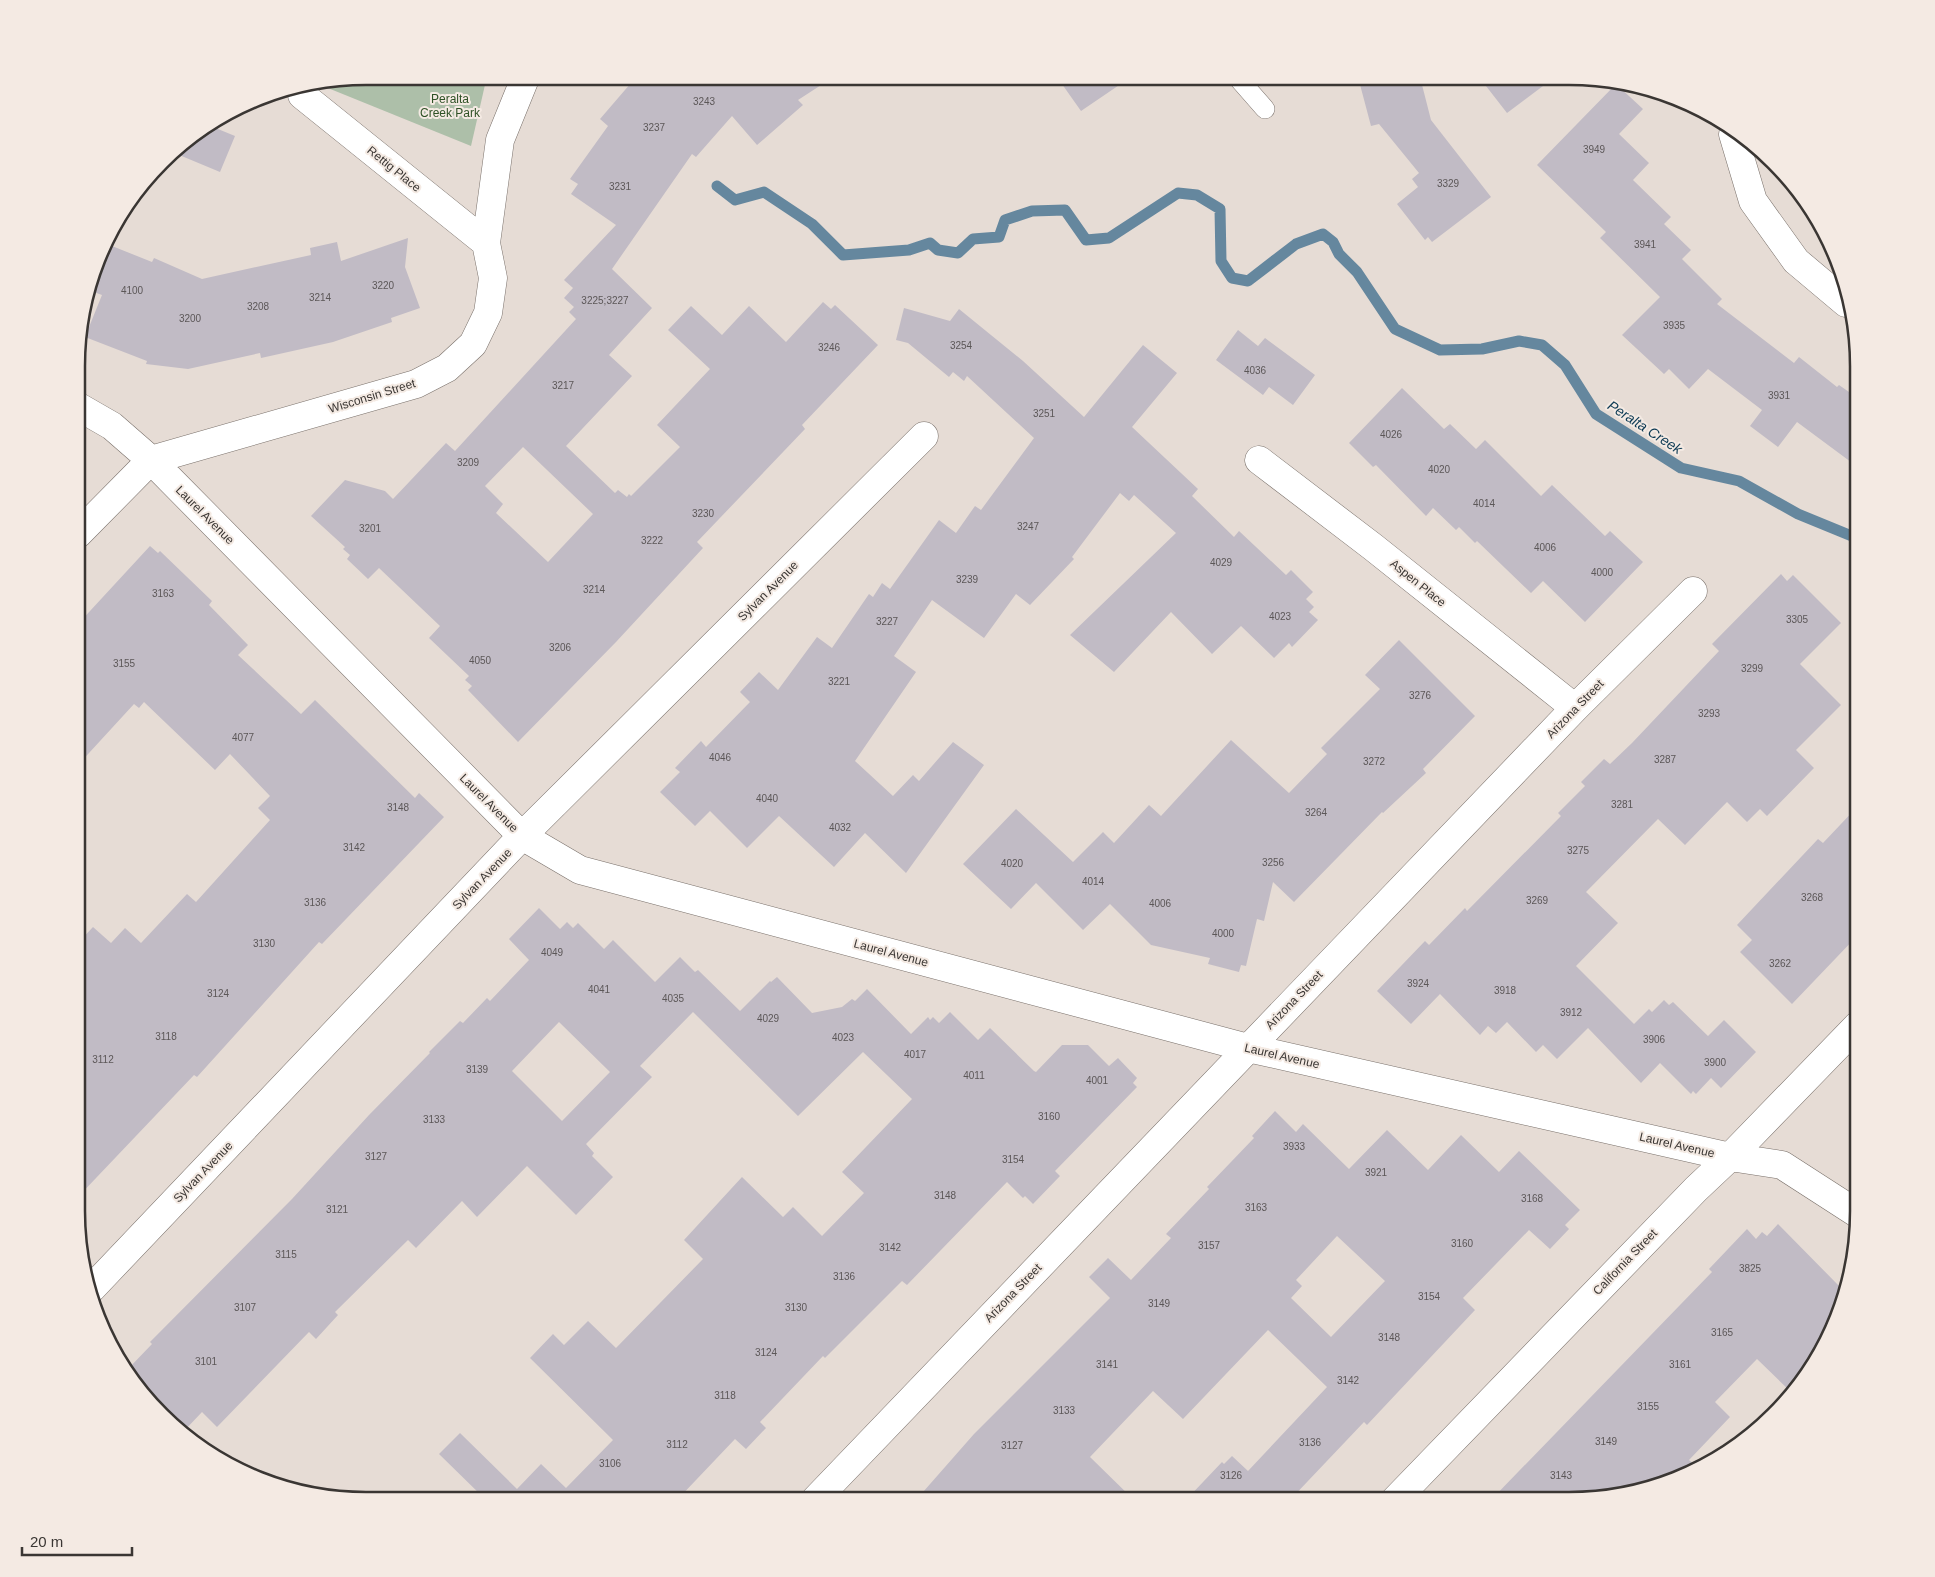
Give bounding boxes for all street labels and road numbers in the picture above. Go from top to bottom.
street label: Rettig Place [364,143,424,195]
street label: Wisconsin Street [327,376,418,416]
street label: Laurel Avenue [173,483,237,547]
street label: Aspen Place [1387,556,1449,610]
street label: Sylvan Avenue [735,558,801,624]
street label: Arizona Street [1544,676,1607,741]
street label: Laurel Avenue [457,771,521,835]
street label: Sylvan Avenue [449,845,515,912]
street label: Laurel Avenue [852,936,930,970]
street label: Arizona Street [1263,967,1326,1032]
street label: Laurel Avenue [1243,1041,1321,1071]
street label: Laurel Avenue [1638,1130,1716,1160]
street label: Sylvan Avenue [170,1138,236,1205]
street label: California Street [1590,1226,1660,1298]
street label: Arizona Street [982,1260,1045,1325]

